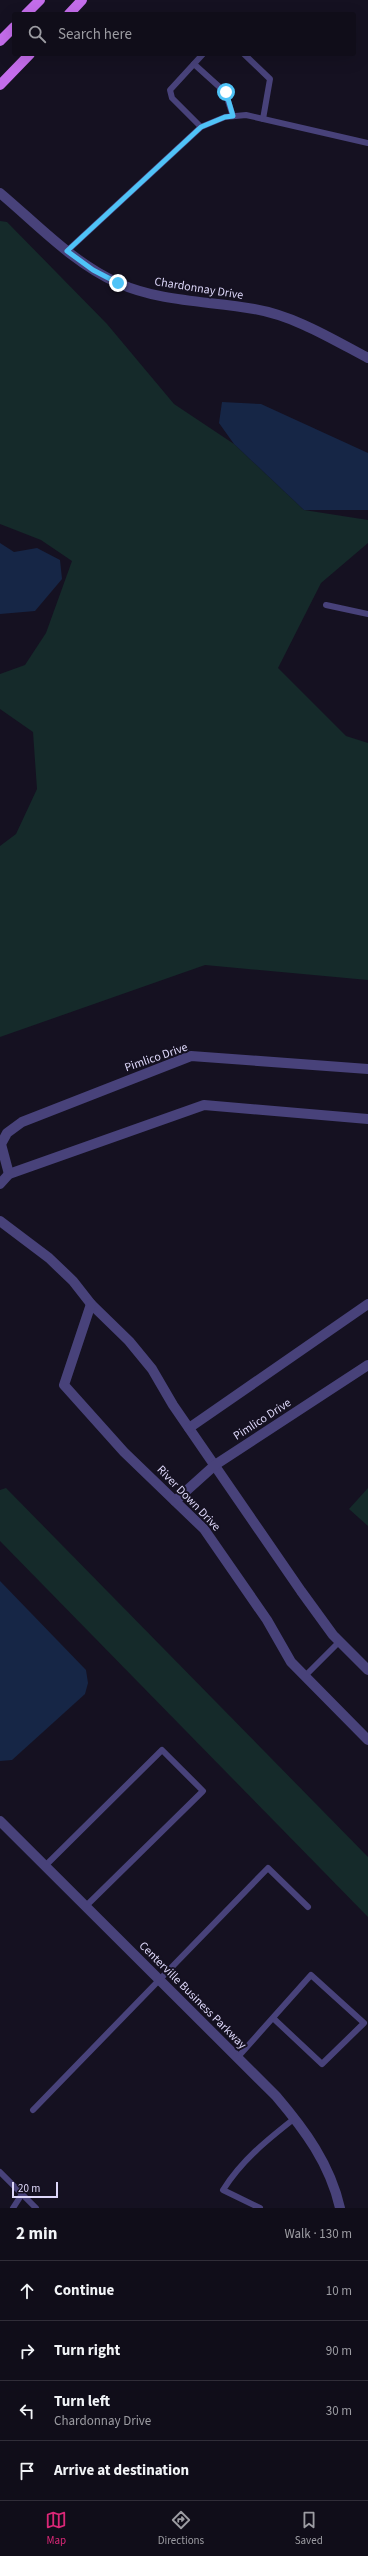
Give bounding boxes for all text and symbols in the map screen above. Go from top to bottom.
search box [12,12,356,56]
icon: search [26,23,48,45]
text: Search here [58,24,132,45]
route start [217,83,235,101]
street label: Chardonnay Drive [153,273,245,304]
route end [109,274,127,292]
street label: Pimlico Drive [122,1039,190,1076]
street label: Pimlico Drive [230,1394,295,1444]
street label: River Down Drive [153,1462,224,1535]
street label: Centerville Business Parkway [135,1938,250,2053]
scale bar [12,2180,58,2199]
text: 20 m [18,2181,40,2196]
text: 2 min [16,2222,57,2246]
text: Walk · 130 m [284,2225,352,2243]
icon: ahead [16,2280,38,2302]
text: Continue [54,2280,114,2301]
text: 10 m [326,2282,352,2300]
icon: right [16,2340,38,2362]
text: Turn right [54,2340,120,2361]
text: 90 m [326,2342,352,2360]
text: Turn left [54,2391,110,2412]
icon: left [16,2400,38,2422]
text: 30 m [326,2402,352,2420]
text: Chardonnay Drive [54,2412,151,2430]
icon: arrive [16,2460,38,2482]
text: Arrive at destination [54,2460,189,2481]
tab: Map [45,2509,67,2548]
tab: Directions [158,2509,204,2548]
tab: Saved [295,2509,323,2548]

